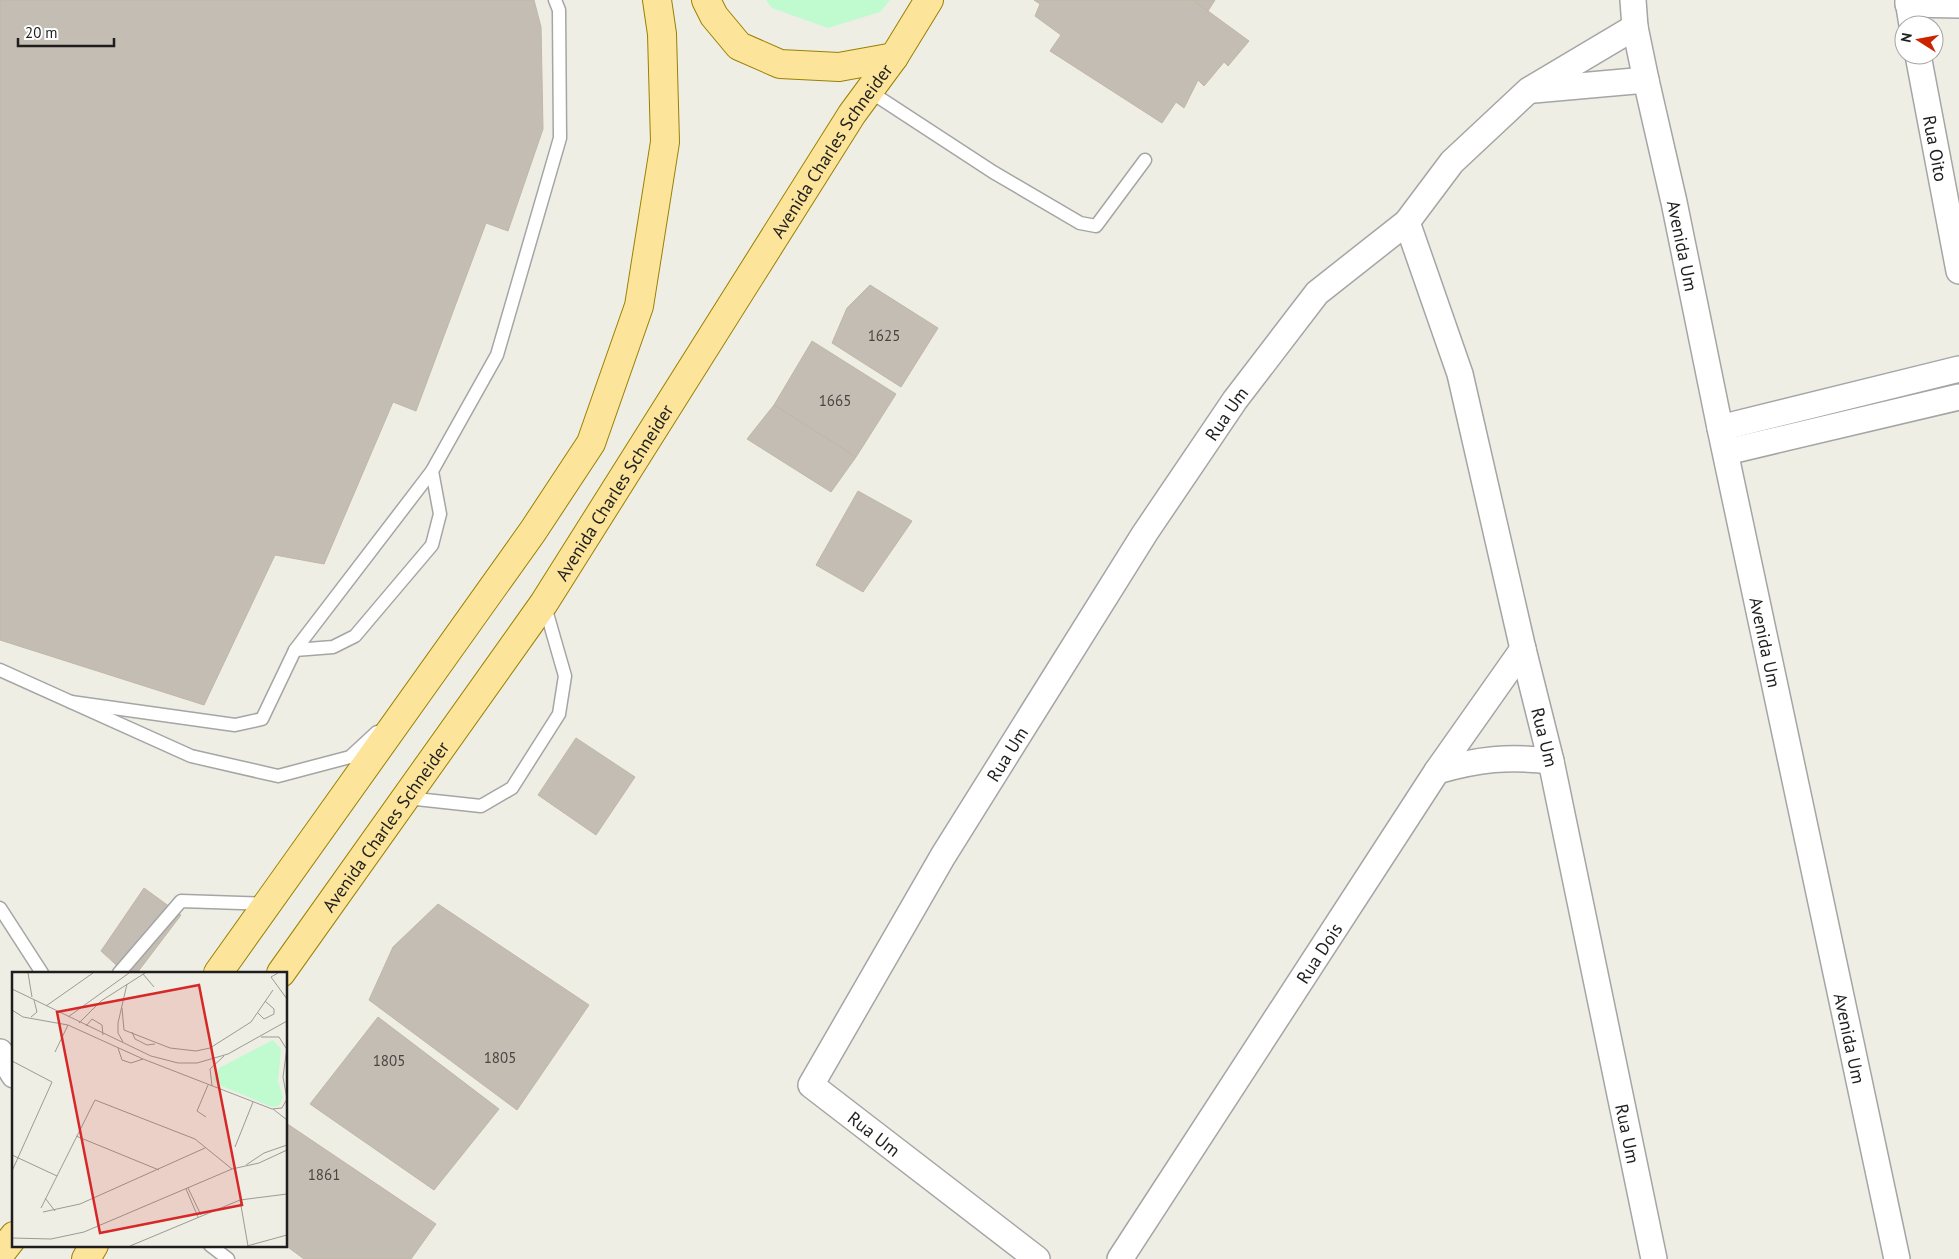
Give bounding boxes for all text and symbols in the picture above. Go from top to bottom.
scale bar [18,15,114,47]
north arrow [1894,15,1944,65]
text: 20 m [25,23,58,42]
text: N [1897,31,1916,44]
street label: Avenida Charles Schneider [766,59,897,242]
street label: Rua Oito [1918,113,1953,183]
street label: Avenida Um [1662,198,1703,293]
house number: 1625 [868,326,900,345]
street label: Rua Um [1200,382,1253,445]
house number: 1665 [819,391,851,410]
street label: Avenida Charles Schneider [550,400,678,585]
street label: Avenida Um [1745,595,1786,690]
street label: Rua Um [1527,705,1564,769]
street label: Rua Um [981,722,1033,786]
street label: Avenida Charles Schneider [317,736,454,916]
street label: Rua Dois [1291,918,1347,988]
inset map [12,972,288,1246]
street label: Avenida Um [1829,991,1871,1086]
house number: 1805 [484,1048,516,1067]
house number: 1805 [373,1051,405,1070]
street label: Rua Um [1611,1102,1645,1165]
street label: Rua Um [843,1106,905,1162]
house number: 1861 [308,1165,340,1184]

